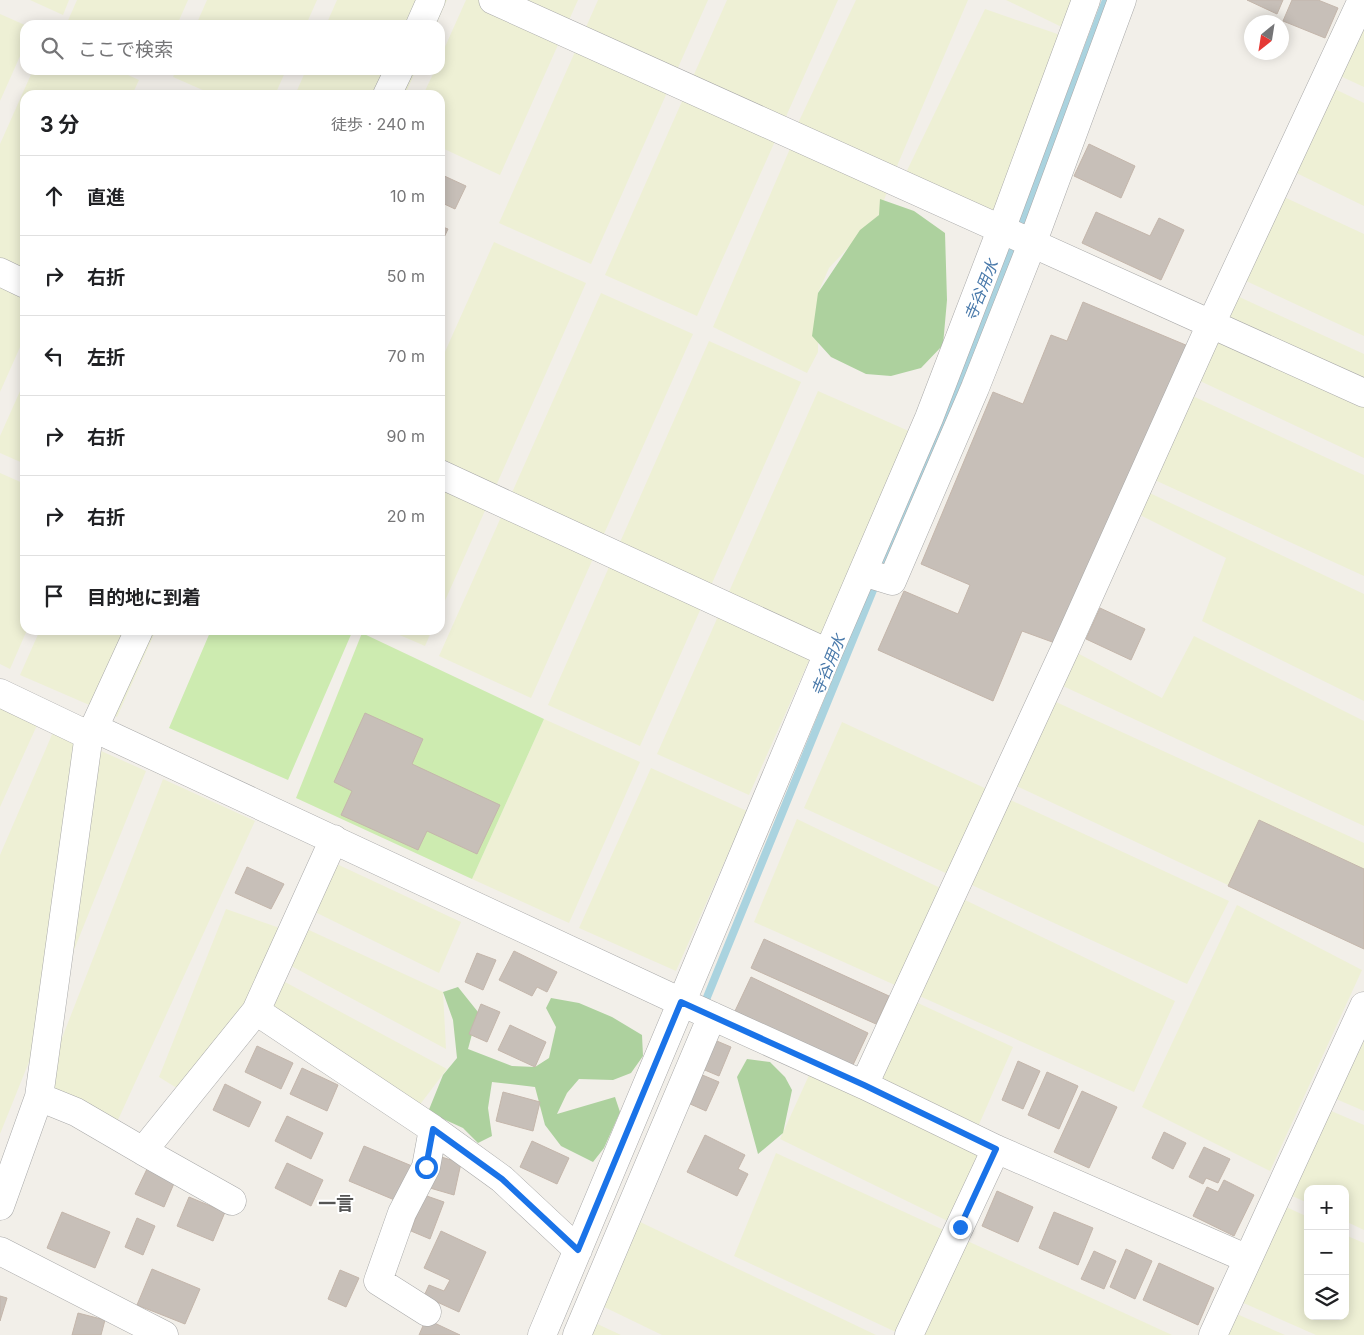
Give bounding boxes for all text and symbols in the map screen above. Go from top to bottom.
north arrow [1244,15,1289,60]
search box [20,20,445,75]
icon: search [38,34,66,62]
text: ここで検索 [78,38,173,61]
text: 3 分 [40,112,80,137]
text: 徒歩 · 240 m [331,114,425,134]
icon: ahead [40,182,68,210]
text: 直進 [87,186,125,209]
text: 10 m [390,186,425,206]
water label: 寺谷用水 [960,255,1003,323]
icon: right [40,262,68,290]
text: 右折 [87,266,125,289]
text: 50 m [387,266,425,286]
icon: left [40,342,68,370]
text: 左折 [87,346,125,369]
text: 70 m [388,346,425,366]
icon: right [40,422,68,450]
text: 右折 [87,426,125,449]
text: 90 m [386,426,425,446]
icon: right [40,502,68,530]
text: 右折 [87,506,125,529]
text: 20 m [387,506,425,526]
icon: arrive [40,582,68,610]
text: 目的地に到着 [87,586,201,609]
water label: 寺谷用水 [807,630,850,698]
route start [415,1156,438,1179]
map controls [1304,1185,1349,1320]
button: + [1304,1185,1349,1230]
district label: 一言 [318,1193,354,1214]
route end [949,1216,972,1239]
button: − [1304,1230,1349,1275]
button: layers [1304,1275,1349,1320]

